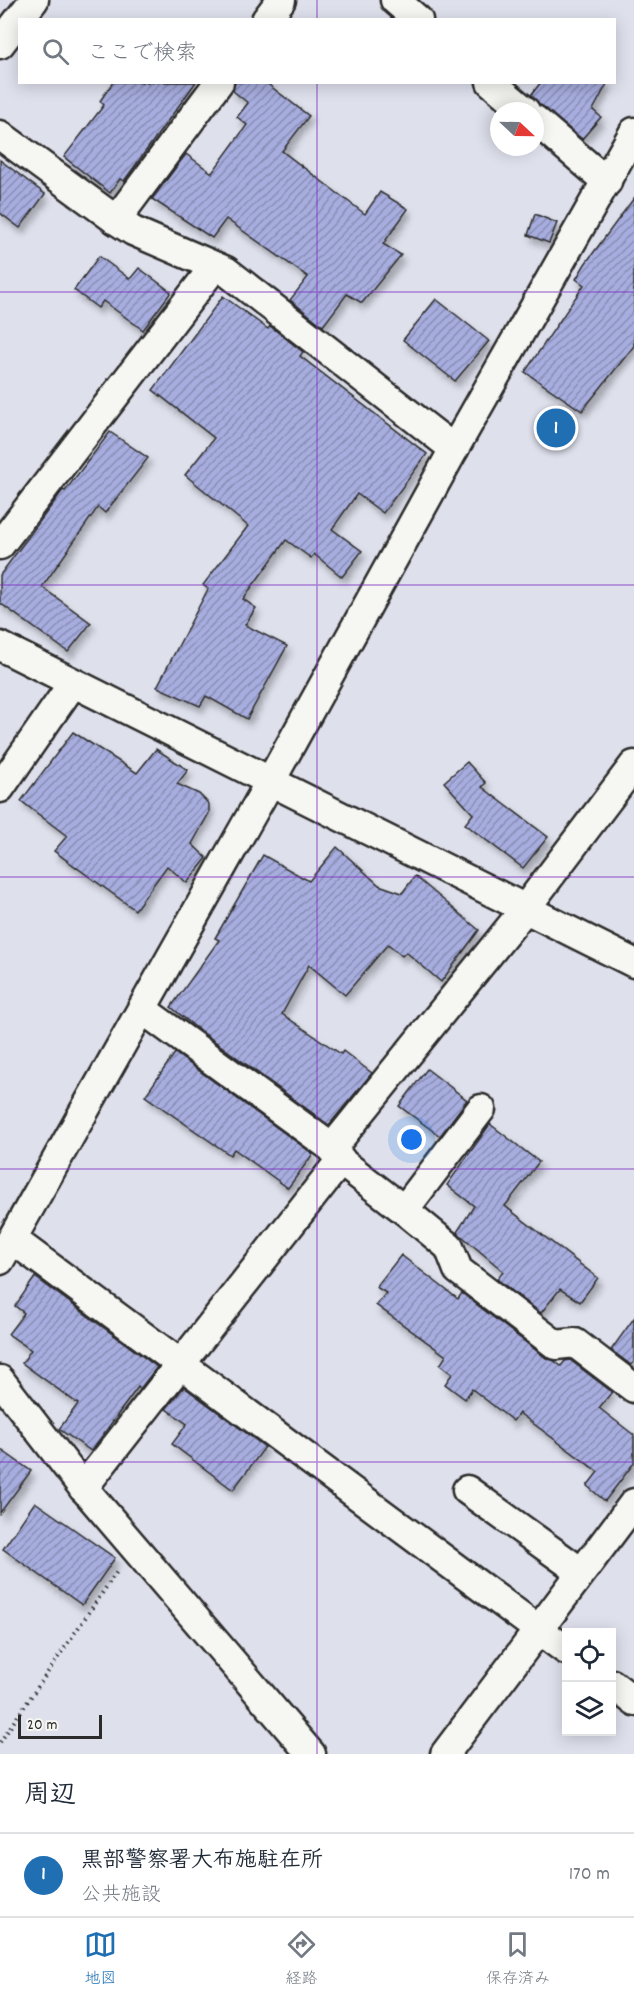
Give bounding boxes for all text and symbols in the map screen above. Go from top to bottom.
search box [18,18,616,84]
icon: search [39,35,72,68]
text: ここで検索 [87,39,197,70]
north arrow [490,102,544,156]
pin: 1 [536,406,576,450]
your location [397,1125,426,1154]
map controls [562,1628,616,1736]
button: locate [562,1628,616,1682]
button: layers [562,1682,616,1736]
scale bar [18,1712,102,1740]
text: 20 m [27,1714,57,1737]
text: 周辺 [24,1778,76,1815]
text: 黒部警察署大布施駐在所 [81,1846,323,1877]
text: 1 [41,1861,46,1889]
text: 170 m [569,1861,610,1889]
text: 公共施設 [81,1882,161,1910]
tab: 地図 [84,1928,117,1991]
tab: 経路 [285,1928,318,1991]
tab: 保存済み [486,1928,550,1991]

